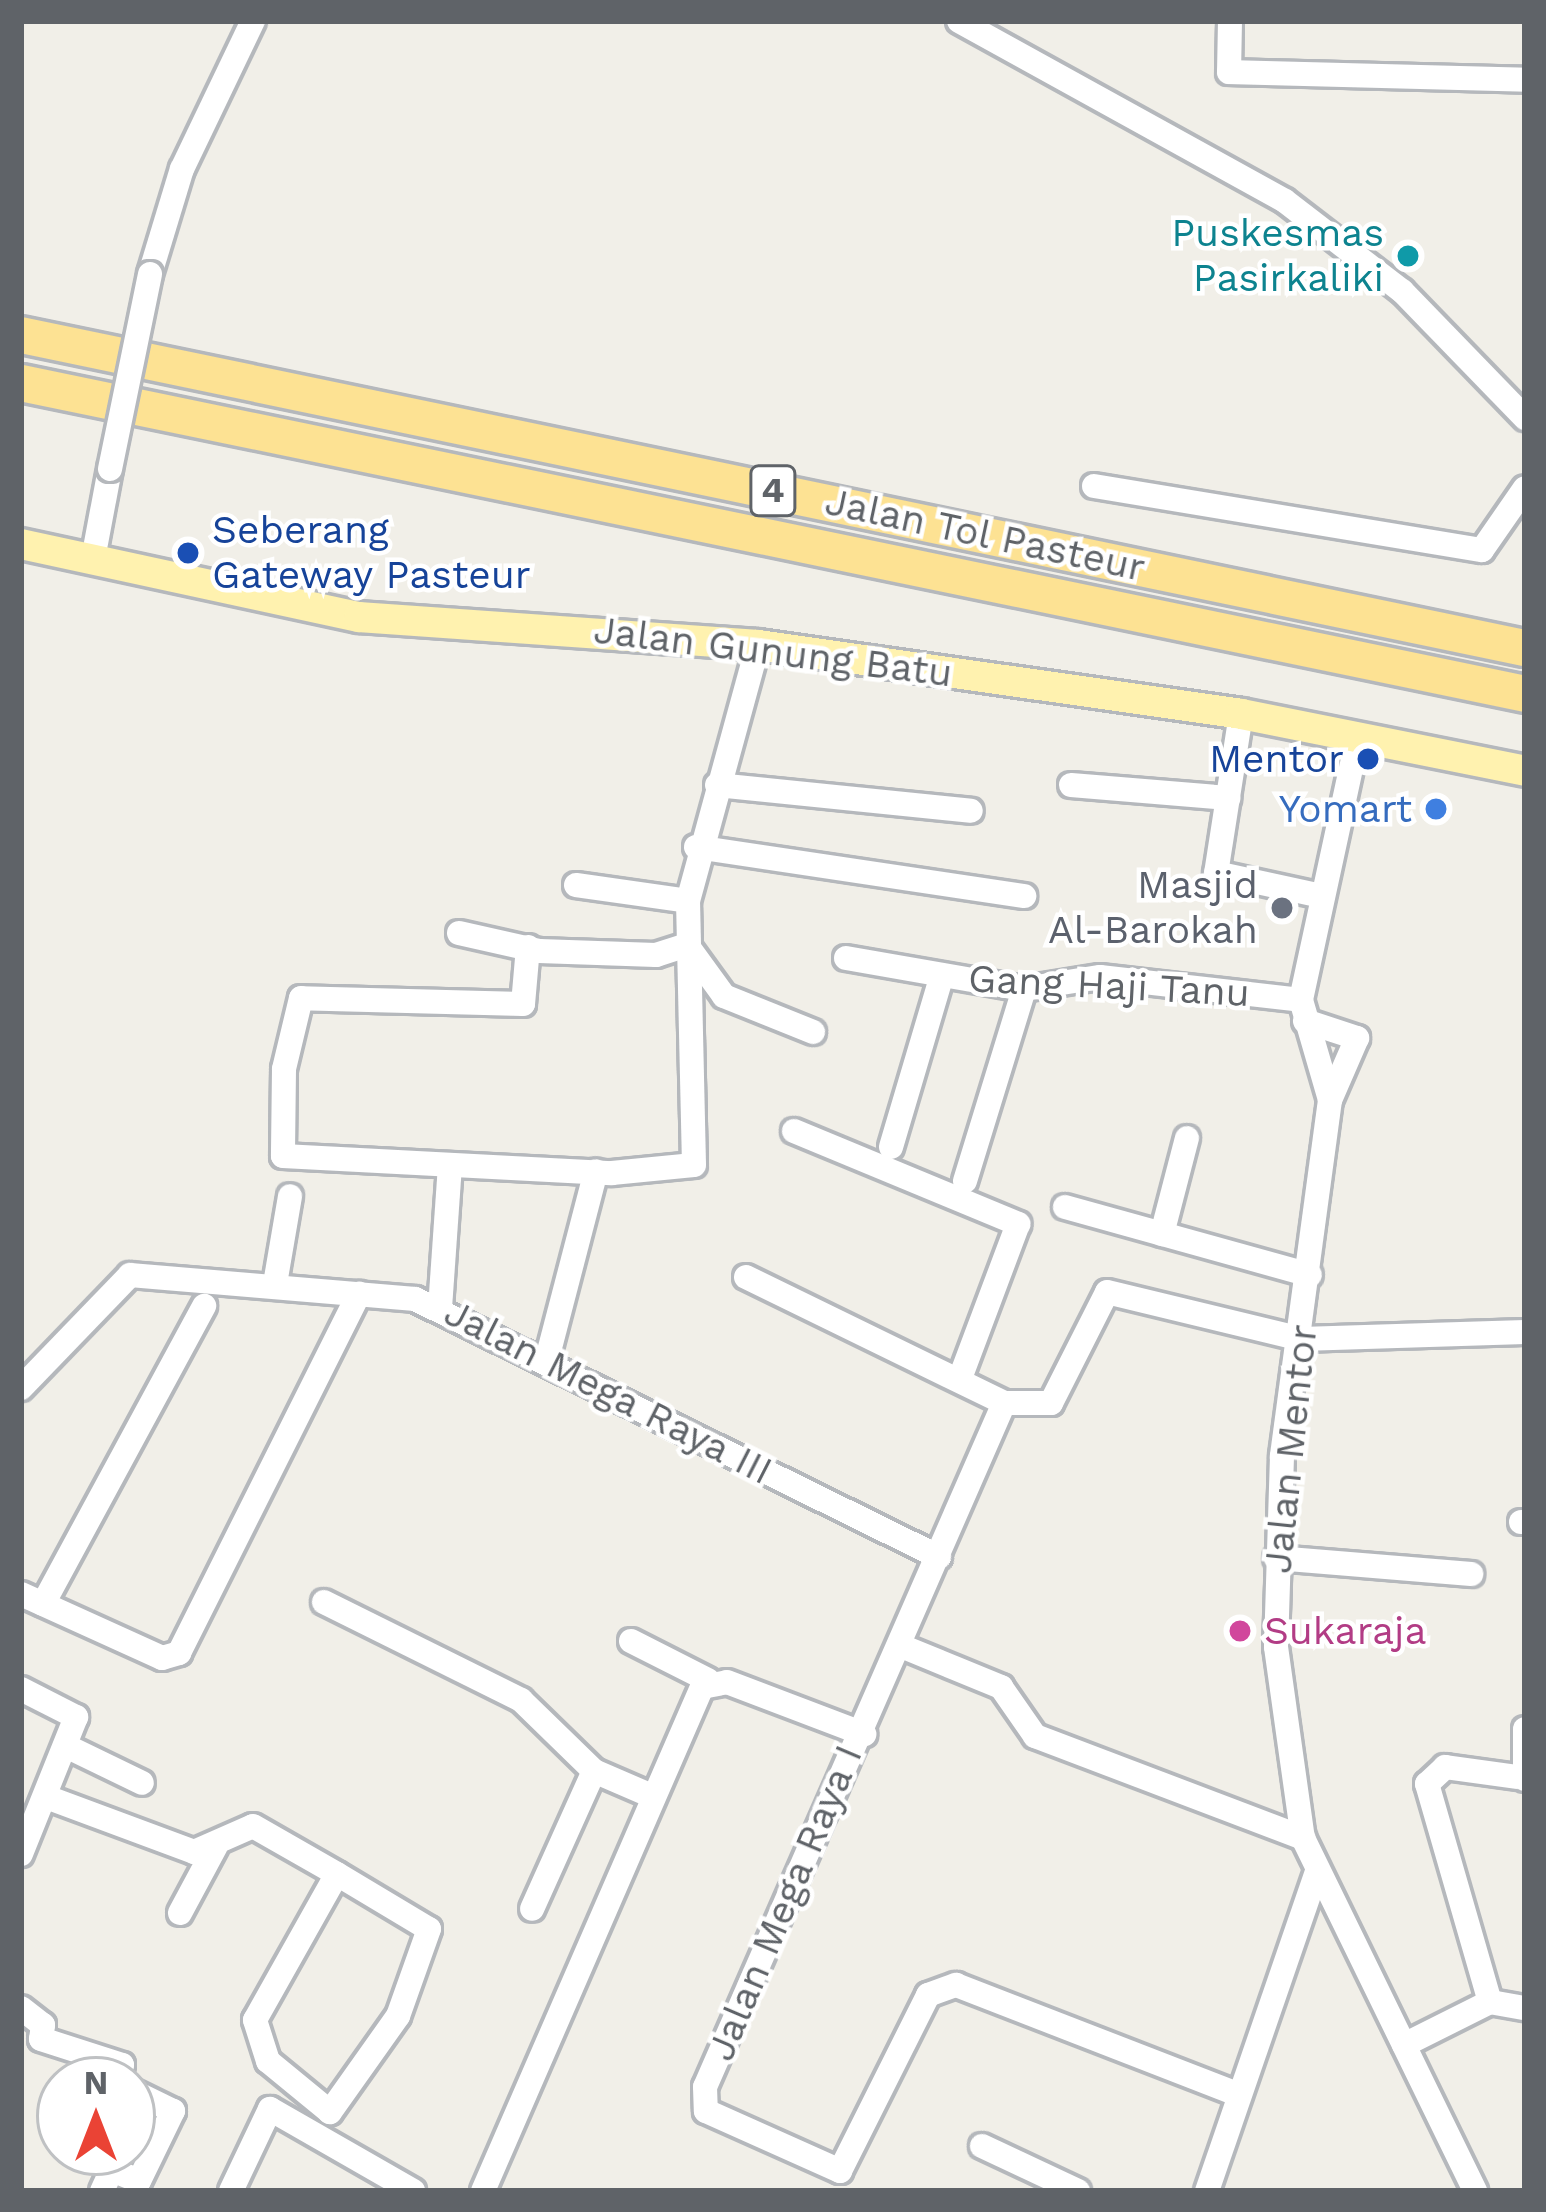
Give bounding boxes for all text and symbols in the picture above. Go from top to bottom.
place label: Puskesmas Pasirkaliki [1171,211,1384,302]
marker: Puskesmas Pasirkaliki [1395,243,1421,269]
road number: 4 [749,461,797,521]
street label: Jalan Tol Pasteur [820,478,1150,592]
place label: Seberang Gateway Pasteur [212,508,532,599]
marker: Seberang Gateway Pasteur [175,540,201,566]
street label: Jalan Gunung Batu [591,607,955,697]
place label: Mentor [1209,736,1344,782]
marker: Mentor [1355,746,1381,772]
place label: Yomart [1279,786,1412,832]
marker: Yomart [1423,796,1449,822]
place label: Masjid Al-Barokah [1048,863,1258,954]
marker: Masjid Al-Barokah [1269,895,1295,921]
street label: Gang Haji Tanu [967,955,1251,1017]
street label: Jalan Mega Raya III [436,1289,780,1495]
street label: Jalan Mentor [1255,1322,1327,1576]
place label: Sukaraja [1264,1608,1427,1654]
marker: Sukaraja [1227,1618,1253,1644]
street label: Jalan Mega Raya I [697,1737,873,2069]
north arrow [36,2056,156,2176]
text: N [84,2063,108,2102]

